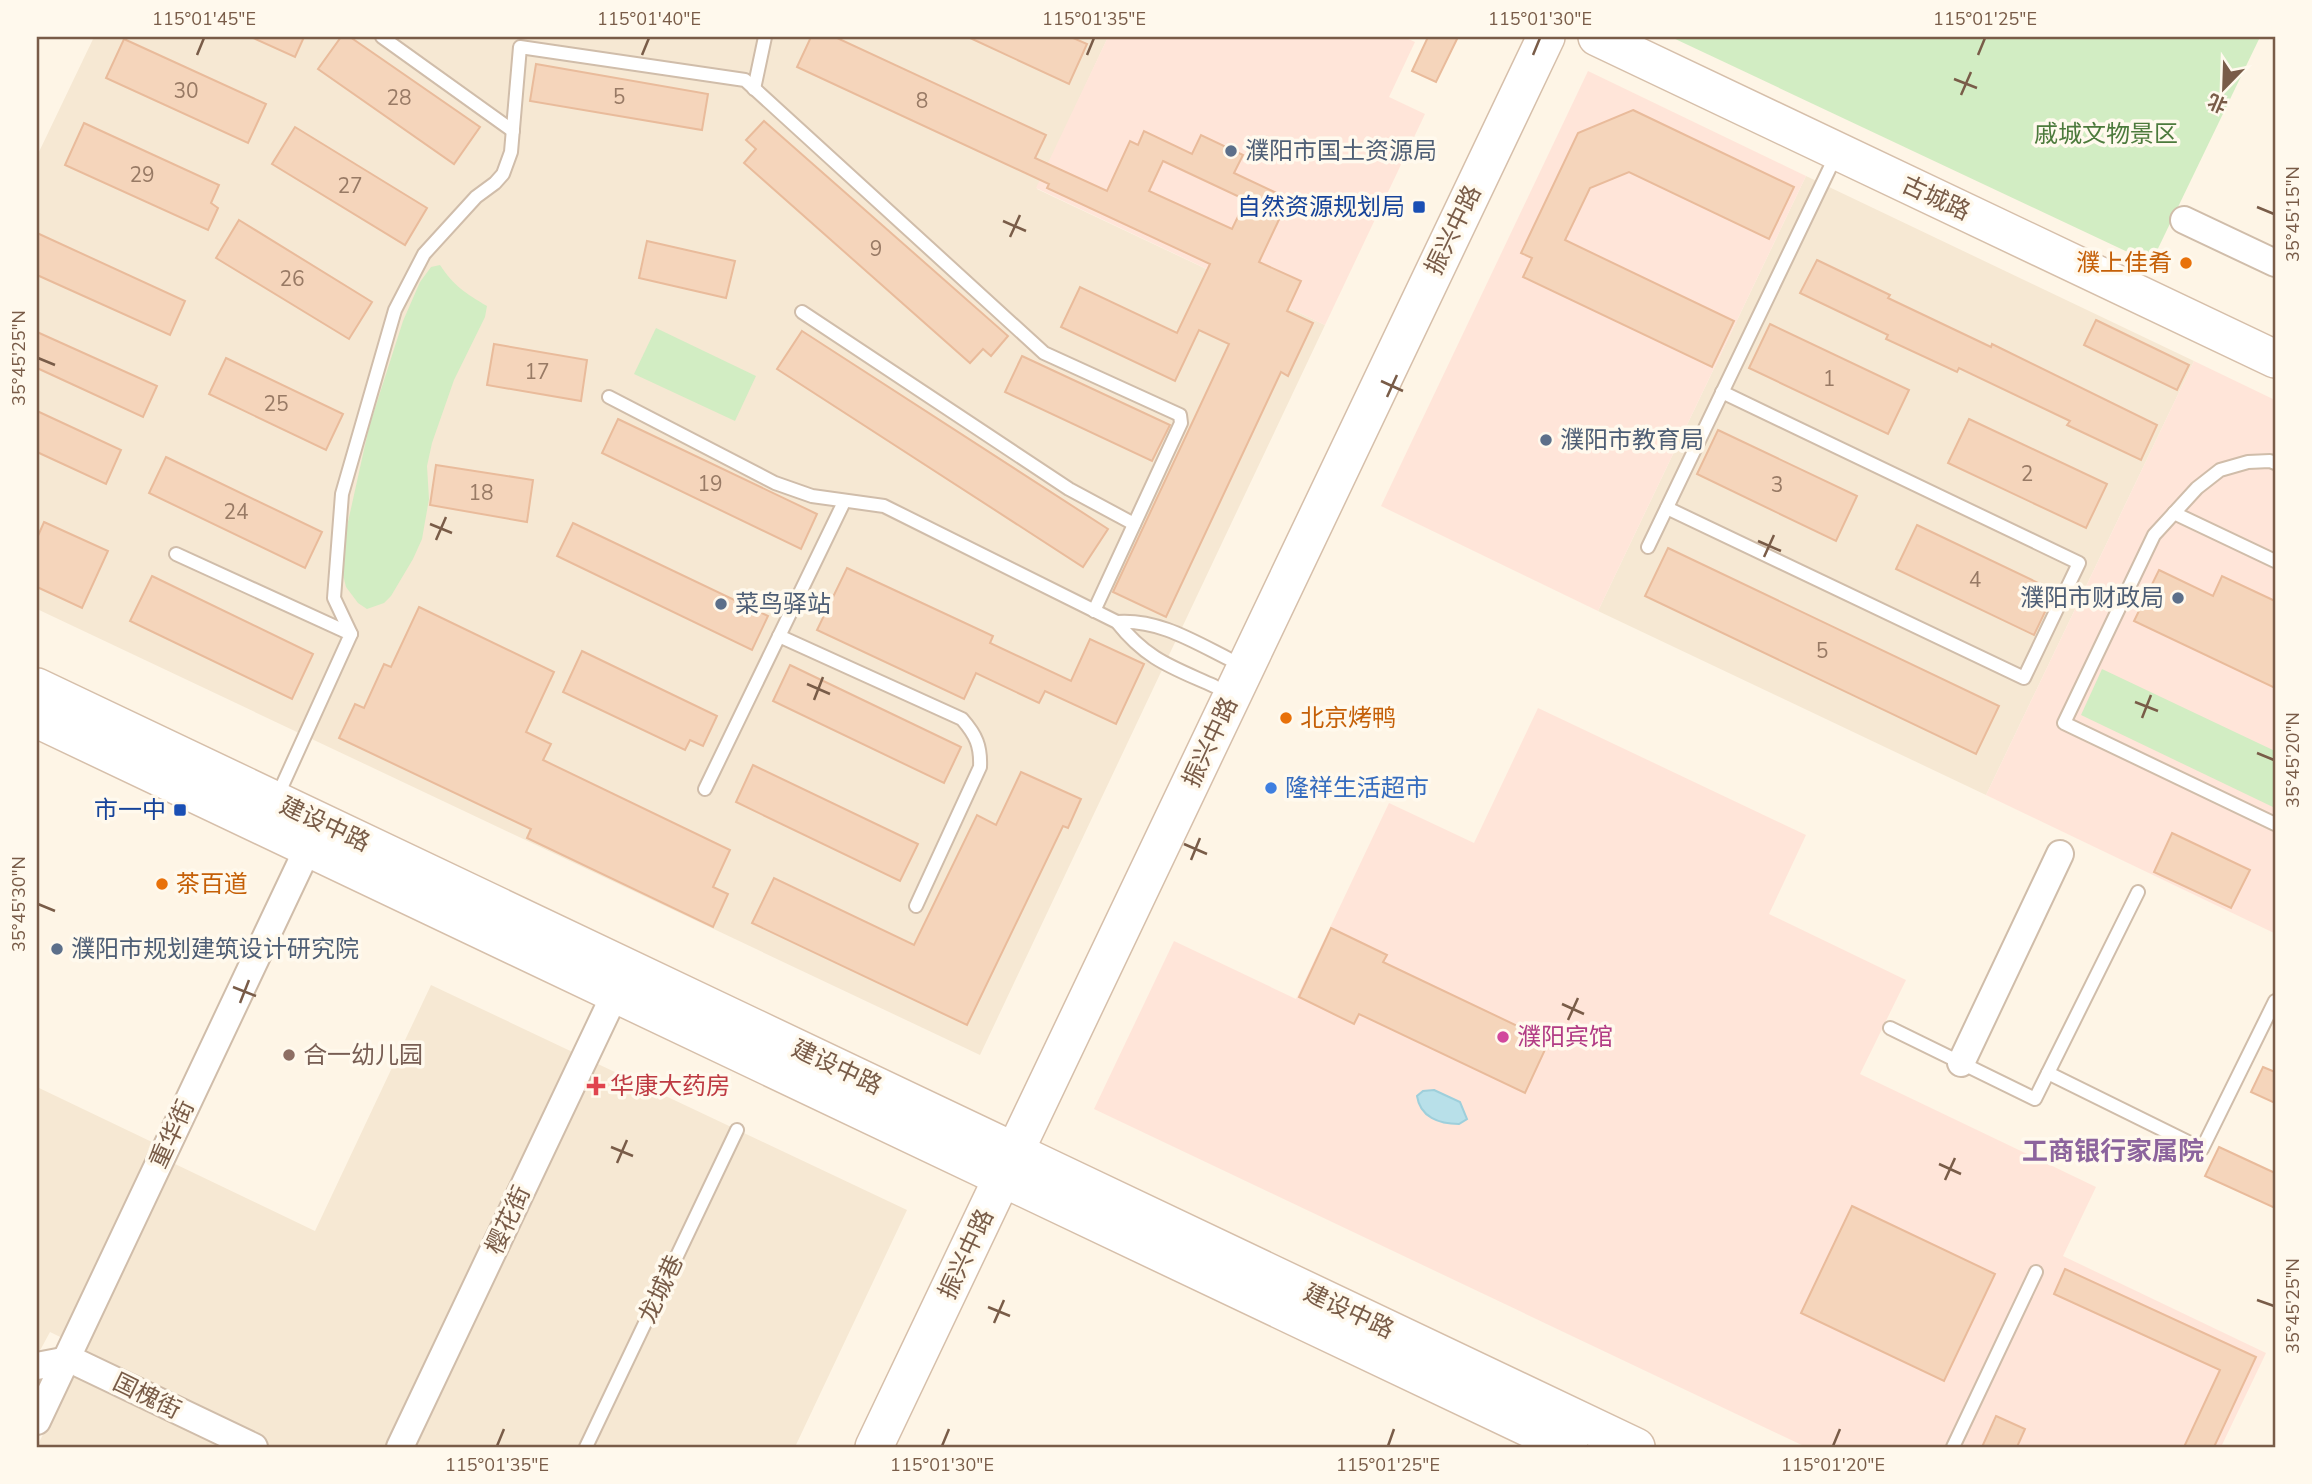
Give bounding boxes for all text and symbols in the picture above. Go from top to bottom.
text: 115°01'45"E [152,7,256,31]
text: 115°01'40"E [597,7,701,31]
text: 115°01'35"E [1042,7,1146,31]
text: 115°01'30"E [1488,7,1592,31]
text: 115°01'25"E [1933,7,2037,31]
north arrow [2190,52,2260,122]
house number: 30 [173,77,199,105]
house number: 5 [613,83,625,111]
house number: 28 [386,84,412,112]
house number: 8 [916,87,928,115]
text: 北 [2204,87,2232,118]
park label: 戚城文物景区 [2034,118,2178,150]
place label: 濮阳市国土资源局 [1245,135,1437,167]
marker: 濮阳市国土资源局 [1223,143,1239,159]
house number: 29 [129,161,155,189]
text: 35°45'15"N [2281,166,2305,262]
street label: 古城路 [1897,168,1975,228]
house number: 27 [337,172,363,200]
street label: 振兴中路 [1418,180,1488,280]
place label: 自然资源规划局 [1237,191,1405,223]
marker: 自然资源规划局 [1411,199,1427,215]
house number: 9 [870,235,882,263]
place label: 濮上佳肴 [2076,247,2172,279]
marker: 濮上佳肴 [2178,255,2194,271]
house number: 26 [279,265,305,293]
text: 35°45'25"N [7,310,31,406]
house number: 17 [524,358,550,386]
house number: 1 [1823,365,1835,393]
house number: 25 [263,390,289,418]
place label: 濮阳市教育局 [1560,424,1704,456]
marker: 濮阳市教育局 [1538,432,1554,448]
house number: 2 [2021,460,2033,488]
house number: 19 [697,470,723,498]
house number: 3 [1771,471,1783,499]
house number: 18 [468,479,494,507]
house number: 24 [223,498,249,526]
house number: 4 [1969,566,1981,594]
place label: 濮阳市财政局 [2020,582,2164,614]
place label: 菜鸟驿站 [735,588,831,620]
marker: 濮阳市财政局 [2170,590,2186,606]
marker: 菜鸟驿站 [713,596,729,612]
house number: 5 [1816,637,1828,665]
street label: 振兴中路 [1175,692,1245,792]
place label: 北京烤鸭 [1300,702,1396,734]
marker: 北京烤鸭 [1278,710,1294,726]
text: 35°45'20"N [2281,712,2305,808]
place label: 隆祥生活超市 [1285,772,1429,804]
marker: 隆祥生活超市 [1263,780,1279,796]
street label: 建设中路 [275,789,375,859]
place label: 市一中 [94,794,166,826]
marker: 市一中 [172,802,188,818]
text: 35°45'30"N [7,856,31,952]
place label: 茶百道 [176,868,248,900]
marker: 茶百道 [154,876,170,892]
place label: 濮阳市规划建筑设计研究院 [71,933,359,965]
marker: 濮阳市规划建筑设计研究院 [49,941,65,957]
place label: 濮阳宾馆 [1517,1021,1613,1053]
marker: 濮阳宾馆 [1495,1029,1511,1045]
street label: 建设中路 [787,1032,887,1102]
place label: 合一幼儿园 [303,1039,423,1071]
marker: 合一幼儿园 [281,1047,297,1063]
place label: 华康大药房 [610,1070,730,1102]
marker: 华康大药房 [588,1078,604,1094]
street label: 重华街 [142,1095,202,1173]
district label: 工商银行家属院 [2022,1134,2204,1169]
street label: 樱花街 [478,1181,538,1259]
street label: 振兴中路 [931,1204,1001,1304]
street label: 龙城巷 [631,1250,691,1328]
text: 35°45'25"N [2281,1258,2305,1354]
street label: 建设中路 [1299,1276,1399,1346]
street label: 国槐街 [108,1366,186,1426]
text: 115°01'35"E [445,1453,549,1477]
text: 115°01'30"E [890,1453,994,1477]
text: 115°01'25"E [1336,1453,1440,1477]
text: 115°01'20"E [1781,1453,1885,1477]

